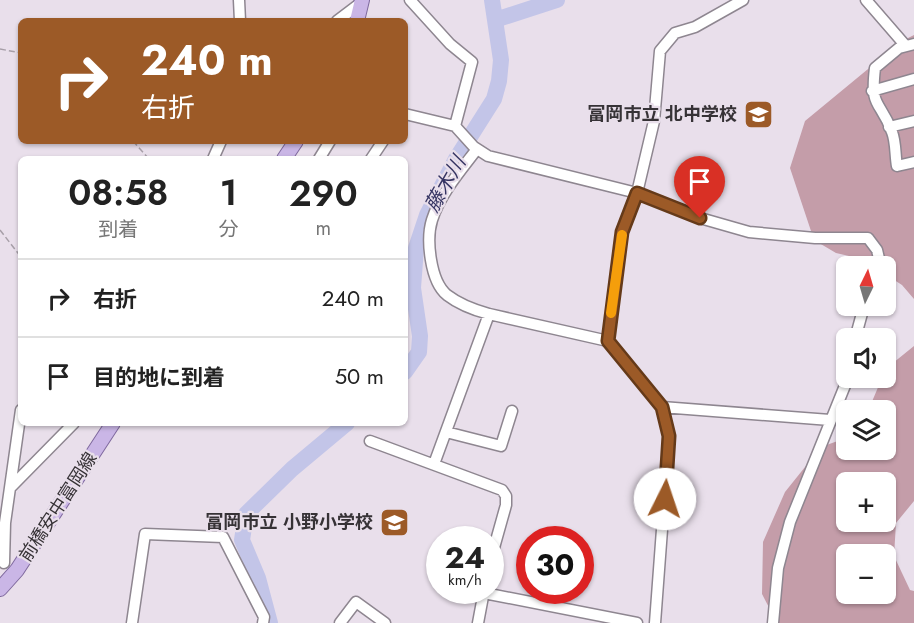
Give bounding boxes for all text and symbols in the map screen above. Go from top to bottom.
text: 240 m [141,30,273,91]
icon: right [42,42,120,120]
text: 右折 [141,88,195,127]
school or university icon: 富岡市立 北中学校 [742,98,774,130]
place label: 富岡市立 北中学校 [588,101,737,127]
water label: 藤木川 [418,149,474,217]
pin [674,156,725,218]
icon: arrive [683,165,716,198]
text: 08:58 [68,166,168,218]
text: 1 [220,166,238,218]
text: 290 [289,167,358,219]
text: m [316,214,331,243]
text: 到着 [98,215,138,244]
text: 分 [219,215,239,244]
north arrow [836,256,896,316]
map controls [836,256,896,604]
icon: right [42,282,75,315]
text: 240 m [322,282,384,314]
text: 右折 [93,283,137,315]
button: sound [836,328,896,388]
icon: arrive [42,360,75,393]
text: 50 m [335,360,384,392]
text: 目的地に到着 [93,361,225,393]
button: layers [836,400,896,460]
street label: 前橋安中富岡線 [13,447,103,567]
position arrow [633,467,697,531]
button: + [836,472,896,532]
school or university icon: 富岡市立 小野小学校 [378,506,410,538]
place label: 富岡市立 小野小学校 [206,509,373,535]
speed limit sign: 30 [516,526,594,604]
text: 24 [445,536,485,579]
button: − [836,544,896,604]
text: km/h [448,569,482,591]

